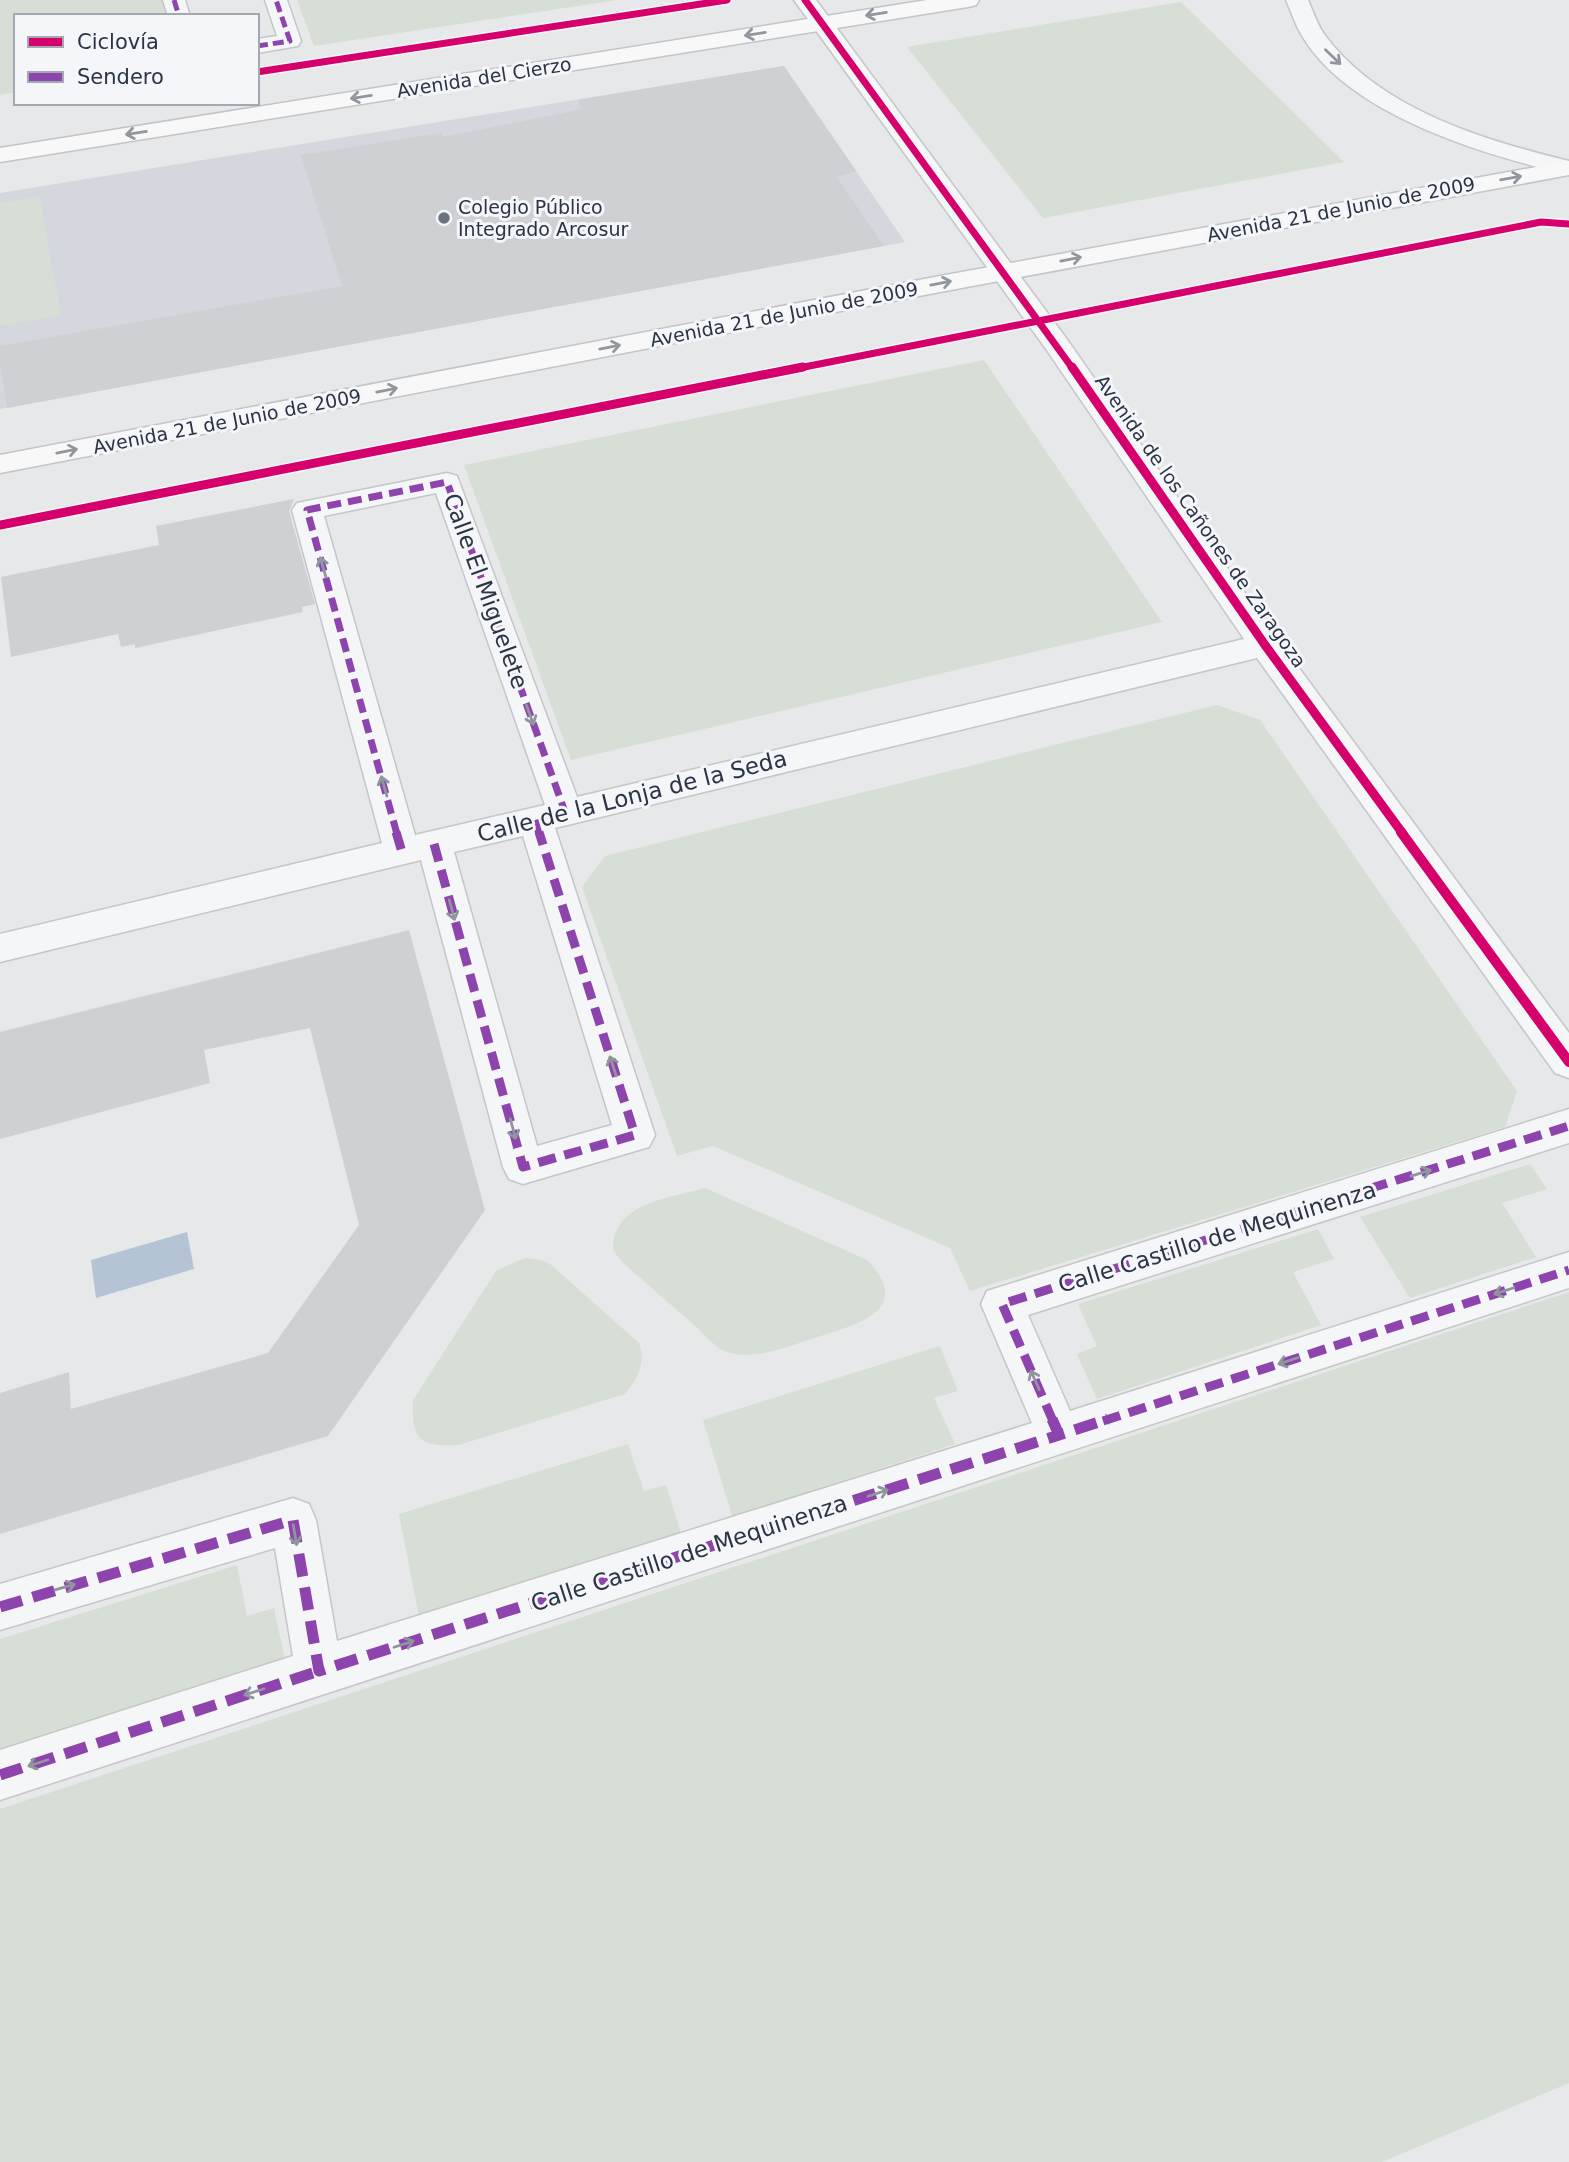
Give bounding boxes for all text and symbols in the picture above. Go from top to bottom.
one-way arrow [866,8,888,21]
legend [14,14,259,105]
one-way arrow [744,28,767,41]
text: Ciclovía [77,30,159,54]
one-way arrow [1324,49,1341,66]
street label: Avenida del Cierzo [395,52,573,102]
text: Sendero [77,65,164,89]
one-way arrow [350,91,373,104]
one-way arrow [125,127,148,140]
one-way arrow [1499,171,1522,184]
street label: Avenida 21 de Junio de 2009 [1205,172,1477,246]
place label: Colegio Público Integrado Arcosur [458,196,628,240]
marker: Colegio Público Integrado Arcosur [436,210,452,226]
one-way arrow [1059,252,1082,266]
one-way arrow [929,276,952,290]
street label: Avenida 21 de Junio de 2009 [648,277,920,351]
one-way arrow [598,340,621,354]
street label: Avenida de los Cañones de Zaragoza [1091,371,1311,671]
one-way arrow [375,383,398,397]
street label: Avenida 21 de Junio de 2009 [91,384,363,458]
one-way arrow [55,444,78,457]
street label: Calle El Miguelete [439,490,533,692]
one-way arrow [316,556,329,578]
one-way arrow [525,703,538,725]
street label: Calle de la Lonja de la Seda [474,745,790,847]
one-way arrow [377,775,390,798]
one-way arrow [446,898,459,921]
one-way arrow [606,1056,619,1078]
one-way arrow [507,1117,520,1140]
one-way arrow [1409,1165,1431,1178]
street label: Calle Castillo de Mequinenza [1055,1176,1379,1298]
one-way arrow [1493,1285,1515,1298]
one-way arrow [1277,1356,1299,1368]
one-way arrow [1028,1369,1041,1391]
one-way arrow [866,1486,888,1499]
street label: Calle Castillo de Mequinenza [527,1489,851,1617]
one-way arrow [289,1523,302,1546]
one-way arrow [54,1580,76,1593]
one-way arrow [393,1637,415,1650]
one-way arrow [243,1687,265,1700]
one-way arrow [27,1758,49,1770]

